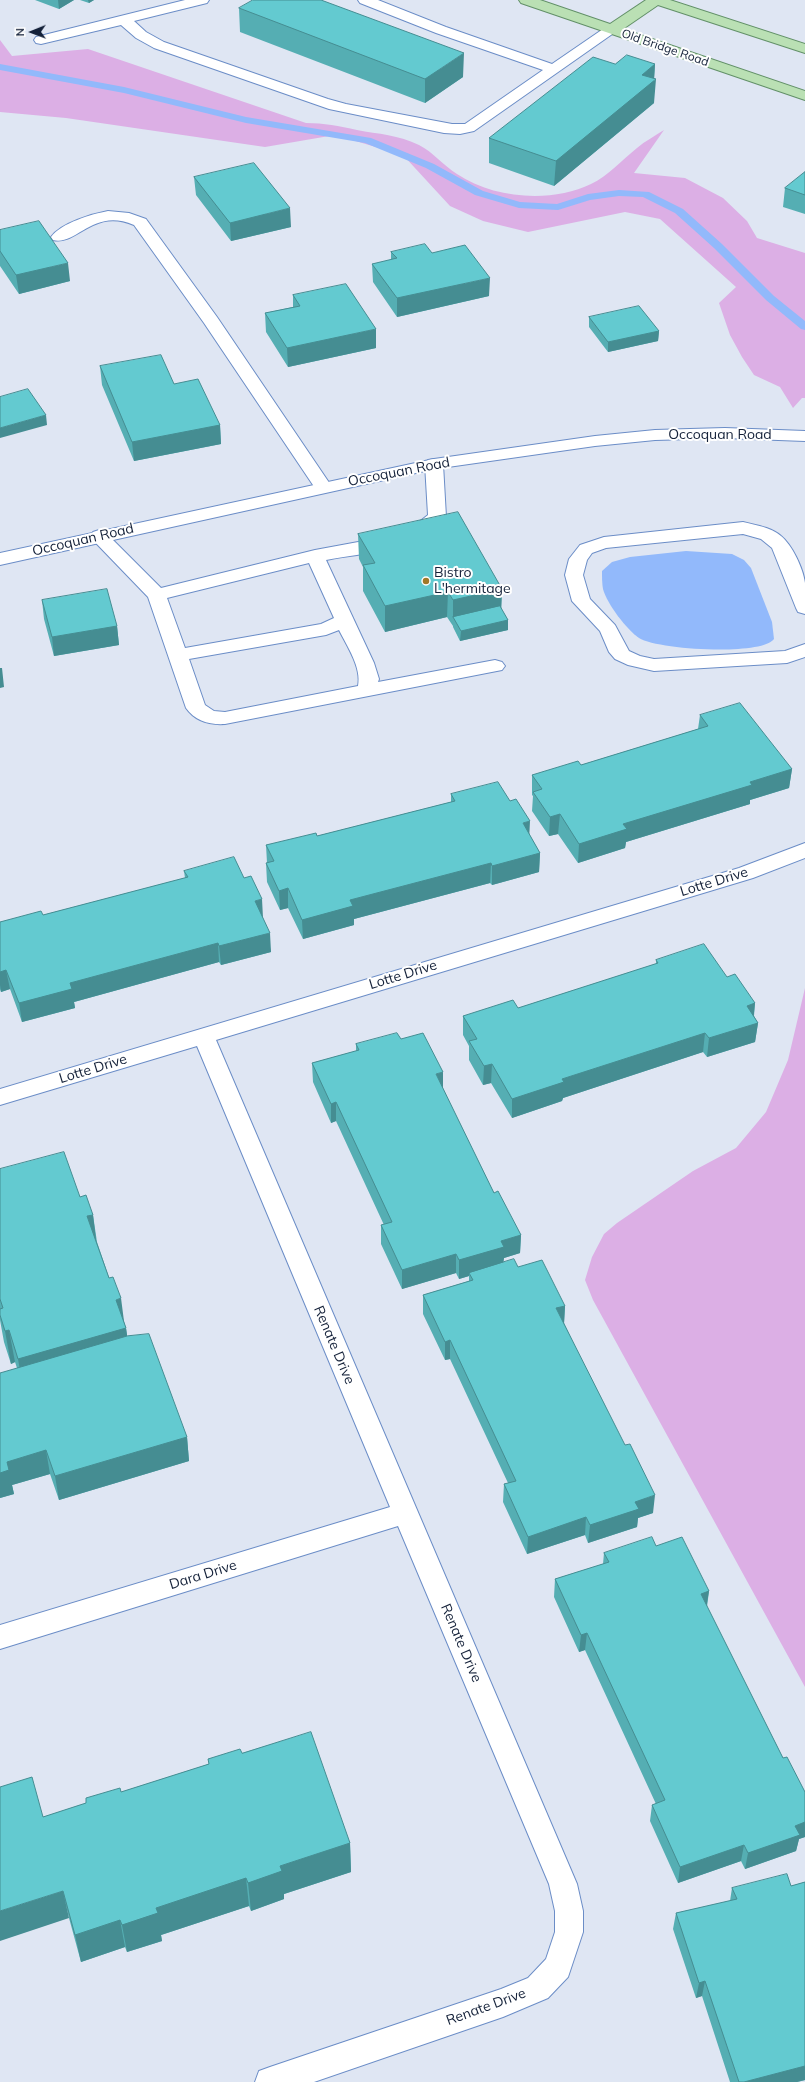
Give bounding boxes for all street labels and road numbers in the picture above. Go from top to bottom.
street label: Old Bridge Road [619,26,711,70]
street label: Occoquan Road [668,427,772,443]
street label: Occoquan Road [347,454,451,490]
street label: Occoquan Road [31,520,135,560]
street label: Lotte Drive [678,864,750,900]
street label: Lotte Drive [367,957,439,993]
street label: Lotte Drive [57,1051,129,1087]
street label: Renate Drive [310,1303,358,1387]
street label: Dara Drive [167,1557,239,1593]
street label: Renate Drive [437,1601,485,1685]
street label: Renate Drive [444,1985,528,2029]

